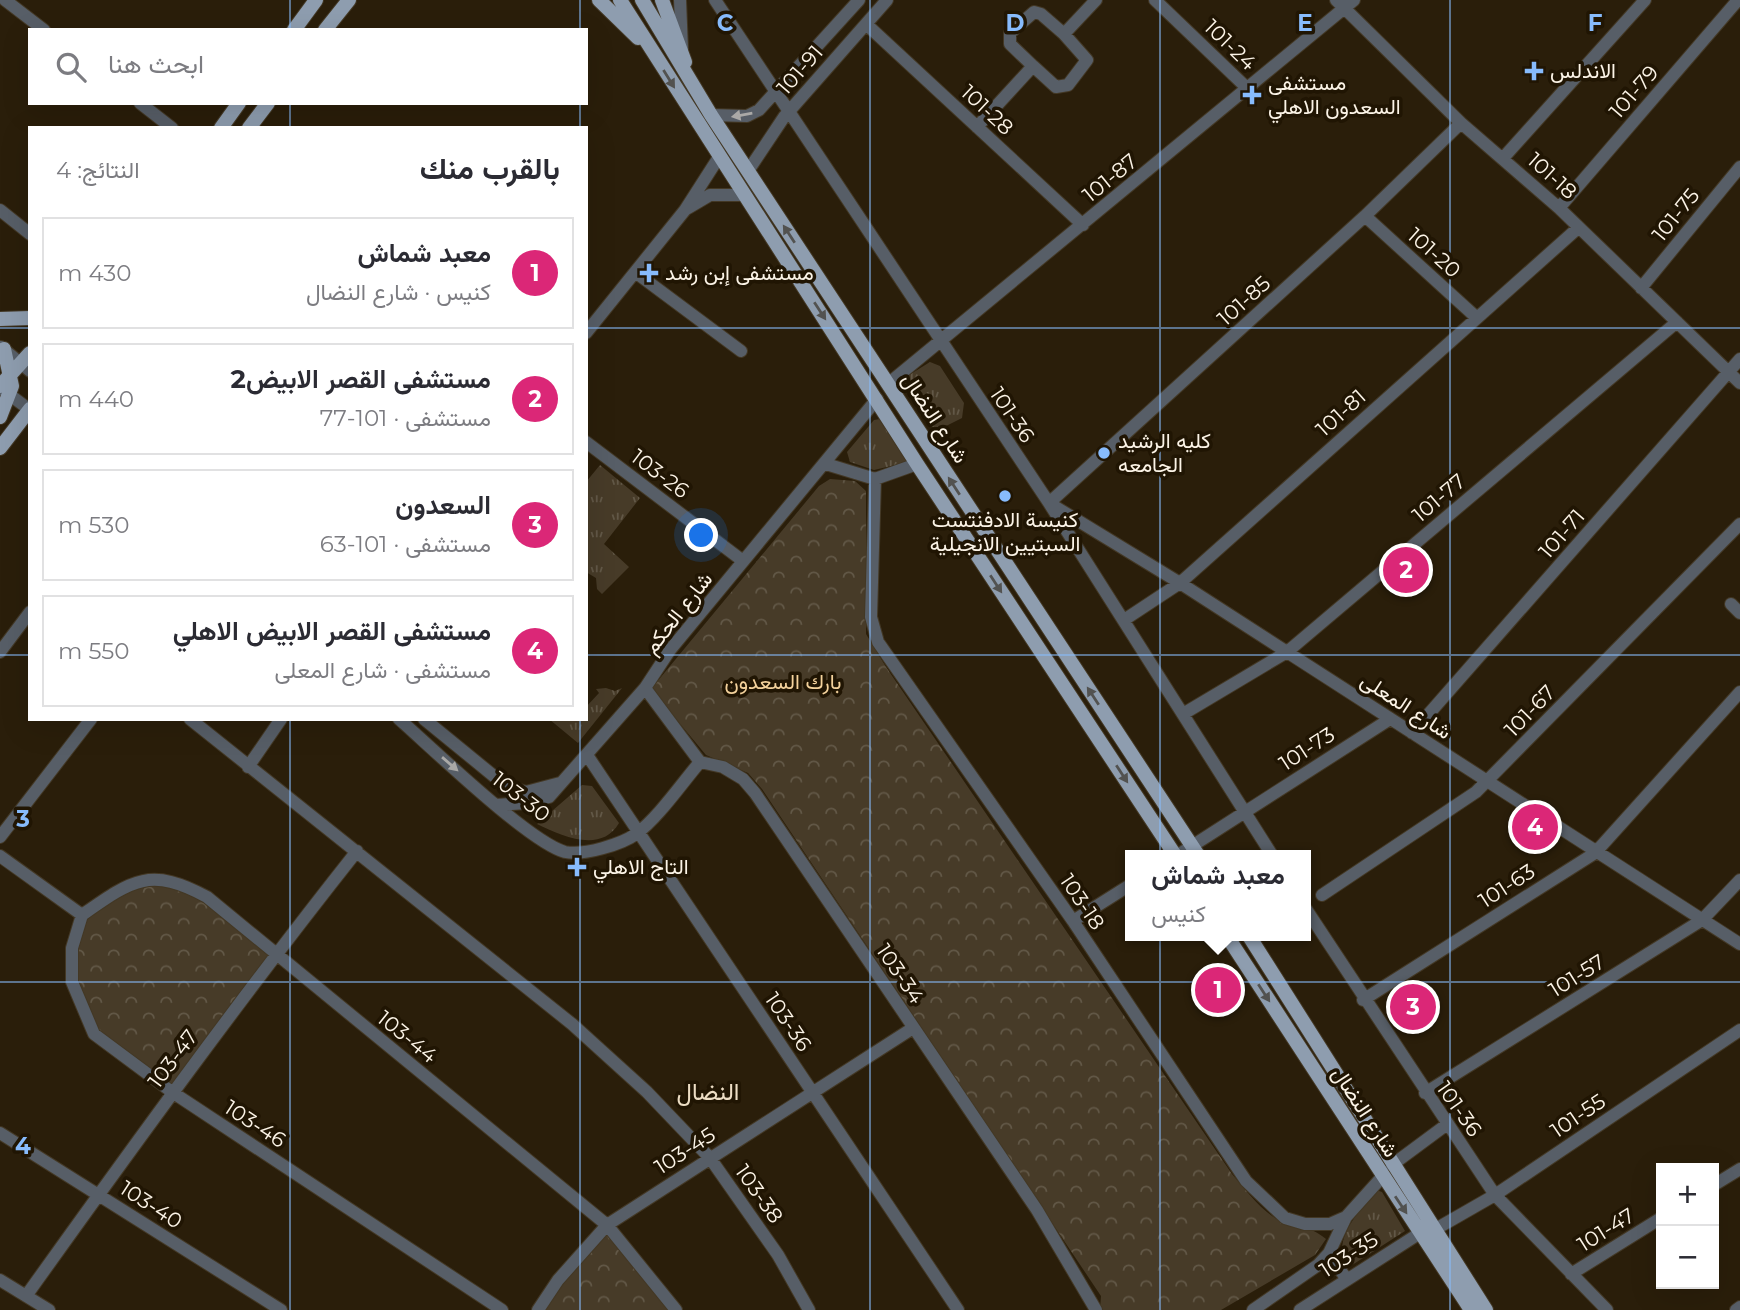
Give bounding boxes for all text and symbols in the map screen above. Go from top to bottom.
text: C [717,9,734,37]
text: D [1006,9,1025,37]
text: E [1297,9,1313,37]
text: F [1588,9,1603,37]
street label: 101-24 [1199,14,1261,75]
search box [28,28,588,105]
street label: 101-91 [771,40,828,100]
icon: search [52,48,90,86]
text: ابحث هنا [108,48,204,80]
place label: الاندلس [1550,58,1616,83]
street label: 101-79 [1604,60,1663,123]
marker: الاندلس [1524,61,1544,81]
one-way arrow [663,69,676,88]
place label: مستشفى السعدون الاهلي [1268,70,1401,124]
street label: 101-28 [956,79,1019,140]
marker: مستشفى السعدون الاهلي [1242,85,1262,105]
one-way arrow [731,110,753,121]
street label: 101-18 [1523,147,1582,204]
street label: 101-87 [1077,148,1142,207]
text: بالقرب منك [420,150,560,187]
text: النتائج: 4 [56,156,140,184]
street label: 101-75 [1647,183,1705,246]
street label: 101-20 [1403,222,1466,283]
one-way arrow [782,225,796,243]
text: معبد شماش [357,237,491,269]
text: 430 m [58,259,132,287]
text: 1 [530,259,540,287]
place label: مستشفى إبن رشد [665,260,814,287]
marker: مستشفى إبن رشد [639,263,659,283]
street label: 101-85 [1212,270,1275,331]
text: كنيس · شارع النضال [306,278,491,306]
one-way arrow [813,301,826,320]
text: مستشفى القصر الابيض2 [231,363,491,395]
street label: شارع النضال [895,368,974,469]
street label: 101-36 [985,382,1040,447]
street label: 101-81 [1311,384,1371,441]
text: 440 m [58,385,134,413]
text: 2 [528,385,542,413]
text: مستشفى · 101-77 [320,404,491,432]
place label: كليه الرشيد الجامعه [1118,428,1211,477]
street label: 103-26 [627,444,694,503]
marker: كليه الرشيد الجامعه [1096,445,1112,461]
street label: 101-77 [1407,468,1470,527]
one-way arrow [948,476,961,495]
marker: كنيسة الادفنتست السبتيين الانجيلية [997,488,1013,504]
text: السعدون [395,489,491,521]
street label: 101-71 [1533,504,1590,563]
place label: كنيسة الادفنتست السبتيين الانجيلية [930,507,1080,556]
text: 530 m [58,511,130,539]
text: 3 [528,511,542,539]
your location [684,518,718,552]
text: مستشفى · 101-63 [320,530,491,558]
pin: 2 [1383,544,1429,596]
street label: شارع الحكم [638,567,719,660]
one-way arrow [989,575,1003,593]
text: مستشفى القصر الابيض الاهلي [173,615,491,647]
text: 550 m [58,637,130,665]
text: 4 [527,637,543,665]
text: مستشفى · شارع المعلى [275,656,491,684]
street label: شارع المعلى [1355,667,1456,746]
park label: بارك السعدون [725,669,841,695]
street label: 101-67 [1499,680,1560,742]
one-way arrow [1086,687,1100,705]
street label: 101-73 [1274,722,1339,776]
one-way arrow [441,756,459,772]
one-way arrow [1115,764,1128,784]
street label: 103-30 [487,766,555,827]
pin: 4 [1512,801,1558,853]
text: 3 [15,805,30,833]
popup [1125,850,1311,941]
place label: التاج الاهلي [593,854,689,884]
marker: التاج الاهلي [567,857,587,877]
street label: 101-63 [1474,858,1539,913]
text: معبد شماش [1151,859,1285,891]
street label: 103-18 [1055,869,1110,934]
text: كنيس [1151,900,1206,928]
street label: 103-34 [871,939,929,1008]
street label: 101-57 [1544,949,1609,1002]
pin: 1 [1195,964,1241,1016]
pin: 3 [1390,981,1436,1033]
one-way arrow [1257,983,1270,1003]
street label: 103-36 [760,988,817,1056]
street label: 103-44 [373,1005,442,1068]
street label: 103-47 [143,1025,203,1093]
street label: شارع النضال [1325,1062,1404,1163]
street label: 101-36 [1432,1076,1487,1141]
district label: النضال [677,1077,739,1106]
street label: 101-55 [1546,1088,1610,1143]
street label: 103-46 [220,1095,291,1153]
street label: 103-45 [650,1122,720,1179]
text: 4 [15,1132,31,1160]
street label: 103-38 [730,1160,789,1228]
map controls [1656,1163,1719,1289]
button: + [1656,1163,1719,1226]
street label: 103-40 [115,1175,187,1234]
one-way arrow [1394,1195,1407,1215]
street label: 101-47 [1573,1202,1639,1257]
button: − [1656,1226,1719,1289]
street label: 103-35 [1315,1227,1383,1283]

